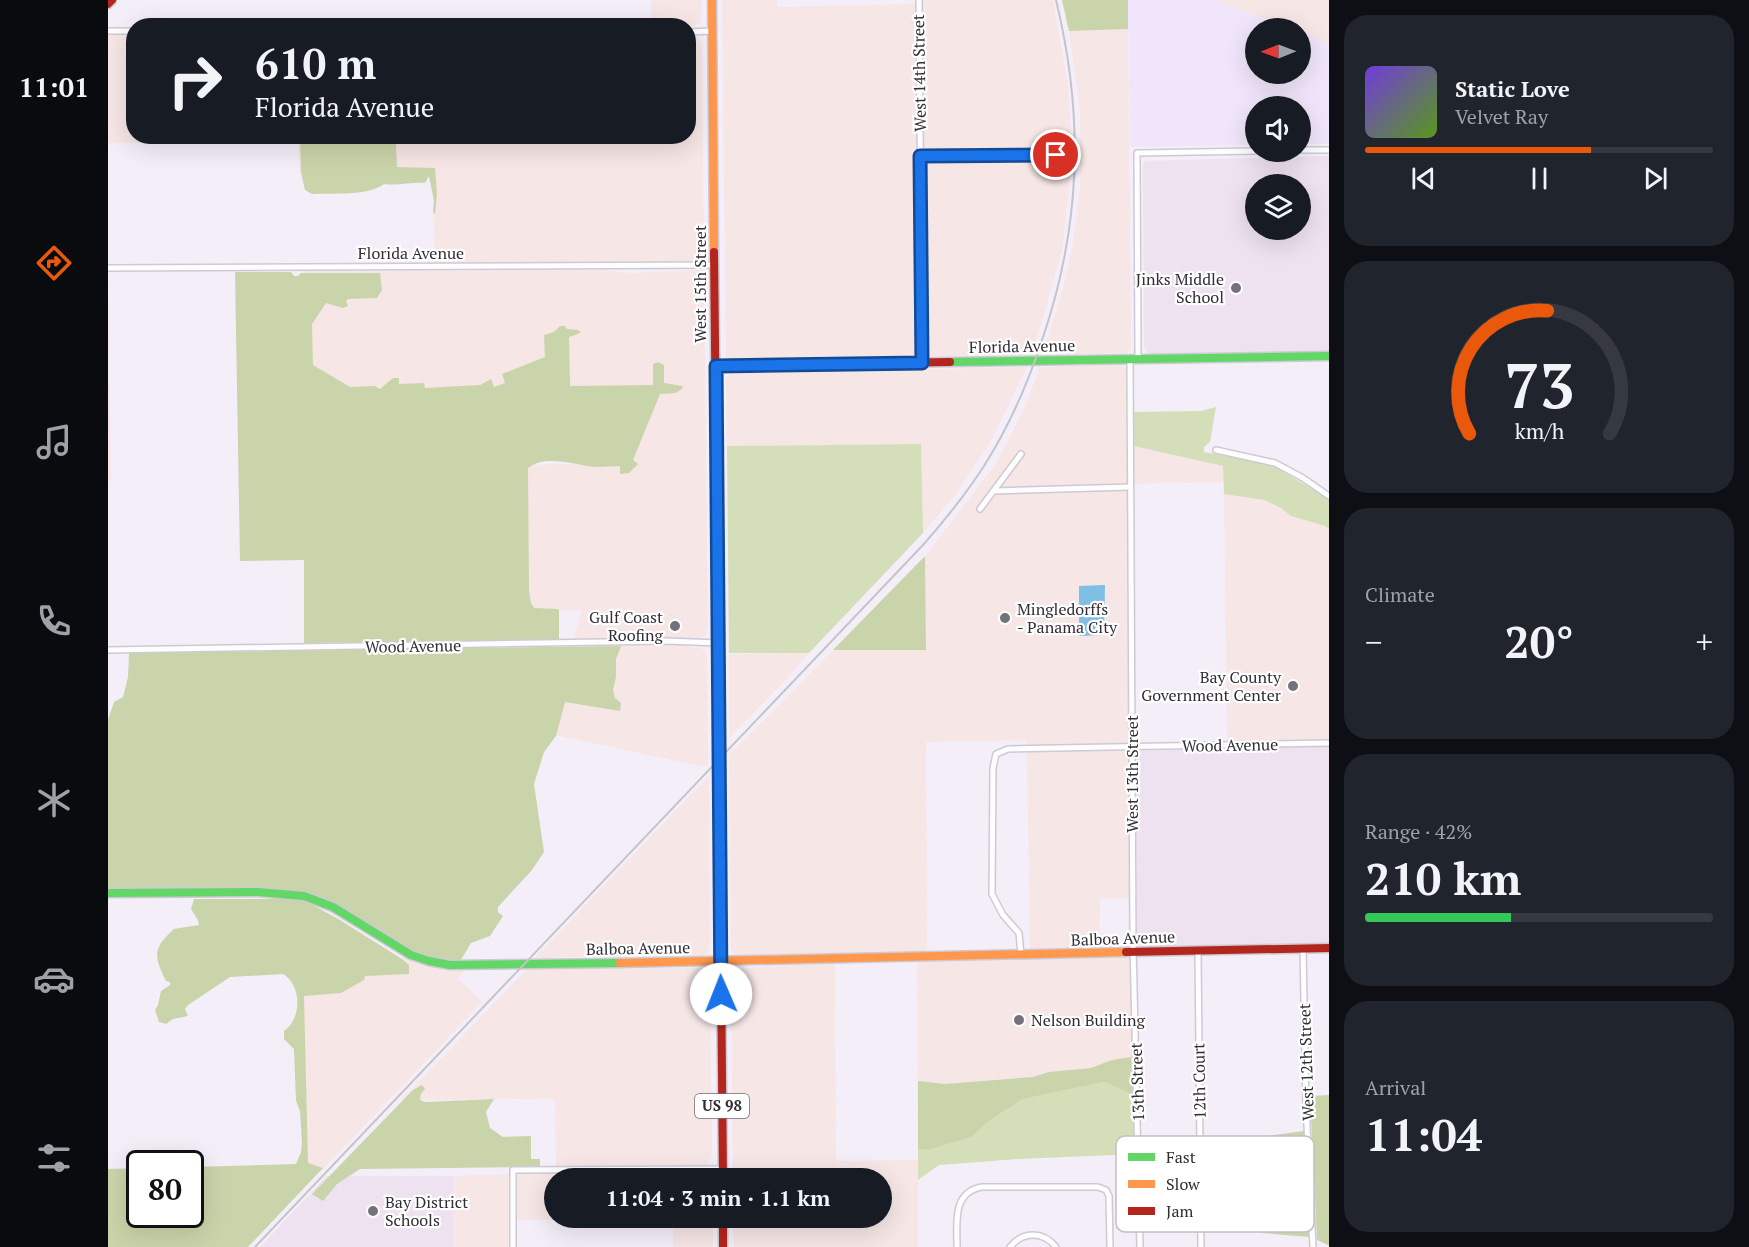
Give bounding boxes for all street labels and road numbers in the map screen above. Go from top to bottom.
street label: West 14th Street [907,14,931,132]
street label: West 15th Street [689,225,711,343]
street label: Florida Avenue [358,242,464,264]
street label: Florida Avenue [969,334,1075,358]
street label: Wood Avenue [365,634,461,658]
street label: West 13th Street [1121,715,1143,833]
street label: Wood Avenue [1182,733,1278,757]
street label: Balboa Avenue [1070,925,1176,951]
street label: Balboa Avenue [586,936,690,960]
street label: West 12th Street [1293,1003,1319,1121]
street label: 13th Street [1125,1042,1149,1122]
street label: 12th Court [1187,1043,1211,1119]
road number: US 98 [695,1094,749,1118]

